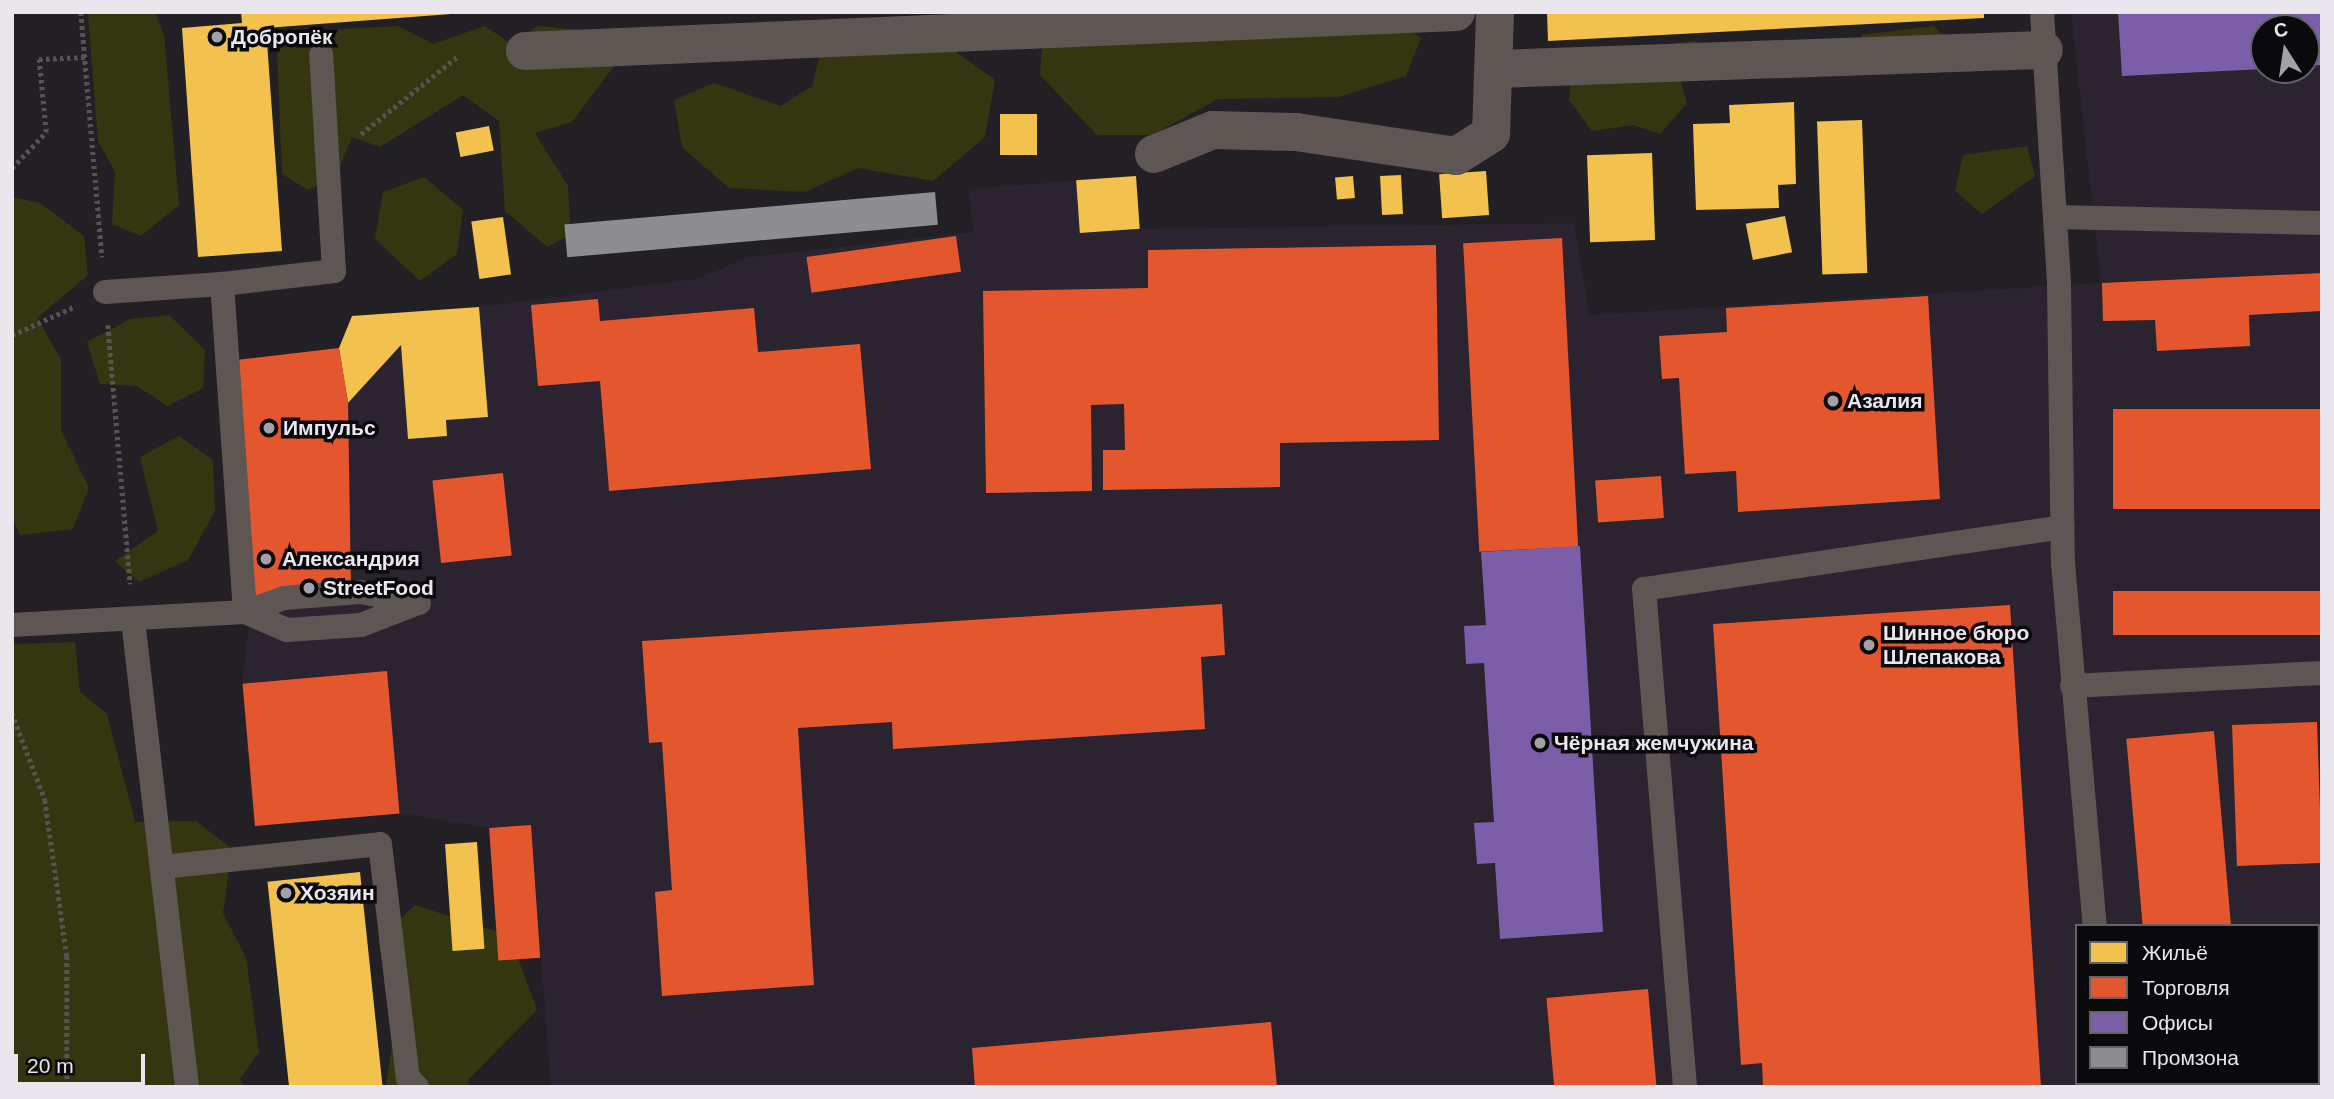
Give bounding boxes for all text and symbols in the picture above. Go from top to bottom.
north arrow [2250,14,2320,84]
text: С [2272,18,2290,42]
place label: Добропёк [231,24,333,50]
marker: Добропёк [209,29,225,45]
place label: Азалия [1847,388,1923,414]
marker: Азалия [1825,393,1841,409]
place label: Импульс [283,415,376,441]
marker: Импульс [261,420,277,436]
place label: Александрия [282,546,420,572]
marker: Александрия [256,549,276,569]
place label: StreetFood [323,575,434,601]
marker: StreetFood [301,580,317,596]
place label: Шинное бюро Шлепакова [1883,620,2029,670]
marker: Шинное бюро Шлепакова [1861,637,1877,653]
place label: Чёрная жемчужина [1554,730,1754,756]
marker: Чёрная жемчужина [1532,735,1548,751]
place label: Хозяин [300,880,375,906]
marker: Хозяин [278,885,294,901]
legend [2075,924,2320,1085]
text: Жильё [2142,941,2208,964]
text: Торговля [2142,976,2230,999]
text: Офисы [2142,1011,2213,1034]
scale bar [18,1040,149,1084]
text: Промзона [2142,1046,2239,1069]
text: 20 m [27,1054,74,1077]

